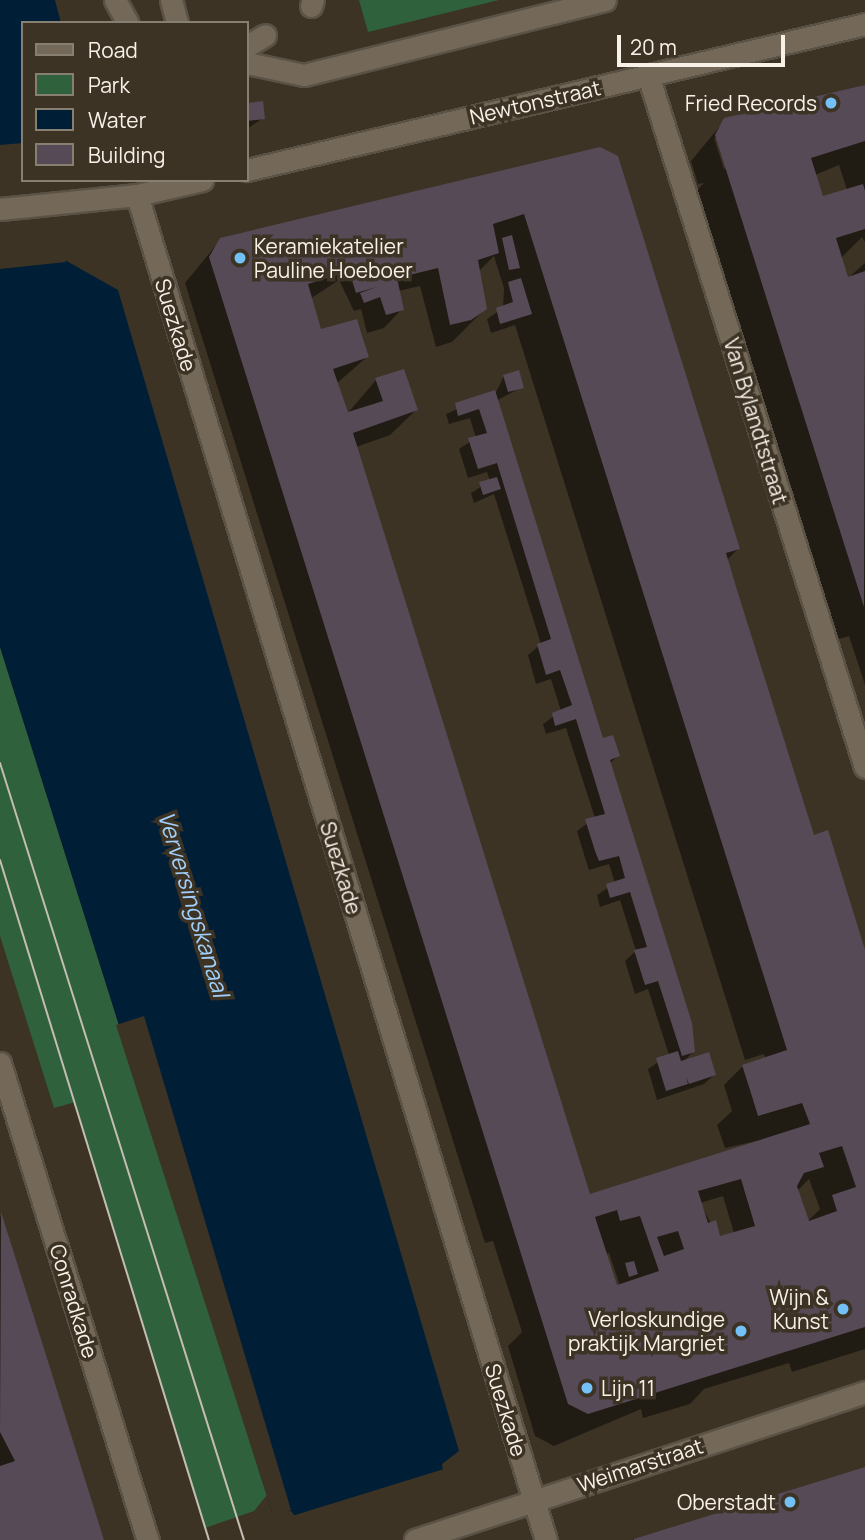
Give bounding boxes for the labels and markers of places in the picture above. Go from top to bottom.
place label: Fried Records [685,90,817,116]
marker: Fried Records [823,95,839,111]
place label: Keramiekatelier Pauline Hoeboer [254,233,413,283]
marker: Keramiekatelier Pauline Hoeboer [232,250,248,266]
place label: Wijn & Kunst [769,1284,829,1334]
marker: Wijn & Kunst [835,1301,851,1317]
place label: Verloskundige praktijk Margriet [568,1306,725,1356]
marker: Verloskundige praktijk Margriet [731,1321,751,1341]
place label: Lijn 11 [601,1375,655,1401]
marker: Lijn 11 [579,1380,595,1396]
place label: Oberstadt [677,1489,776,1515]
marker: Oberstadt [782,1494,798,1510]

